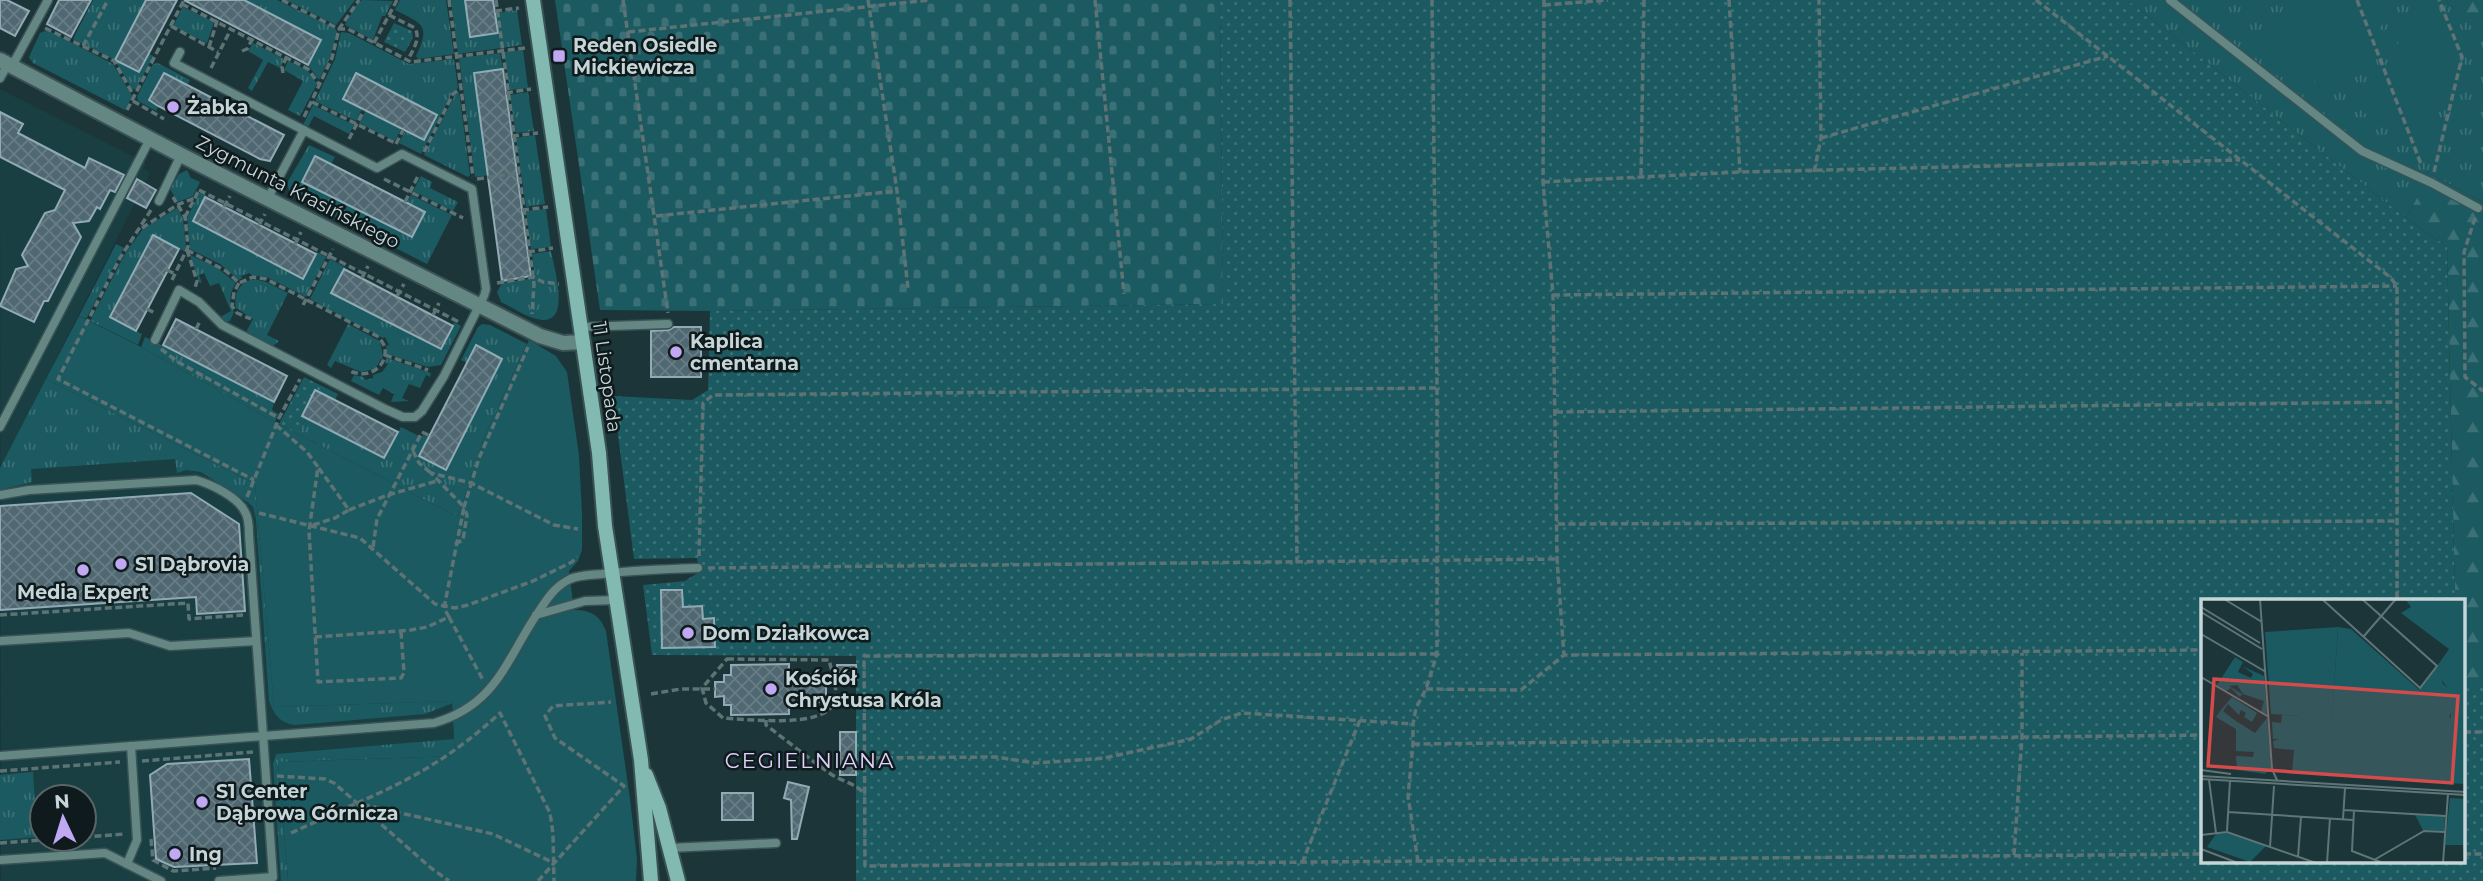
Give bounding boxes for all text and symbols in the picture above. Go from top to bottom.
place label: Reden Osiedle Mickiewicza [573,34,717,79]
marker: Reden Osiedle Mickiewicza [551,48,567,64]
place label: Żabka [187,95,249,119]
marker: Żabka [165,99,181,115]
street label: Zygmunta Krasińskiego [192,131,404,253]
street label: 11 Listopada [588,320,626,434]
place label: Kaplica cmentarna [690,330,799,375]
marker: Kaplica cmentarna [668,344,684,360]
place label: S1 Dąbrovia [135,553,249,576]
marker: S1 Dąbrovia [113,556,129,572]
marker: Media Expert [75,562,91,578]
place label: Media Expert [17,581,149,604]
inset map [2201,599,2466,864]
place label: Dom Działkowca [702,622,870,645]
marker: Dom Działkowca [680,625,696,641]
place label: Kościół Chrystusa Króla [785,667,942,712]
marker: Kościół Chrystusa Króla [763,681,779,697]
district label: CEGIELNIANA [725,748,895,773]
place label: S1 Center Dąbrowa Górnicza [216,780,398,825]
north arrow [28,783,98,853]
text: N [53,790,70,814]
marker: S1 Center Dąbrowa Górnicza [194,794,210,810]
place label: Ing [189,843,222,866]
marker: Ing [167,846,183,862]

